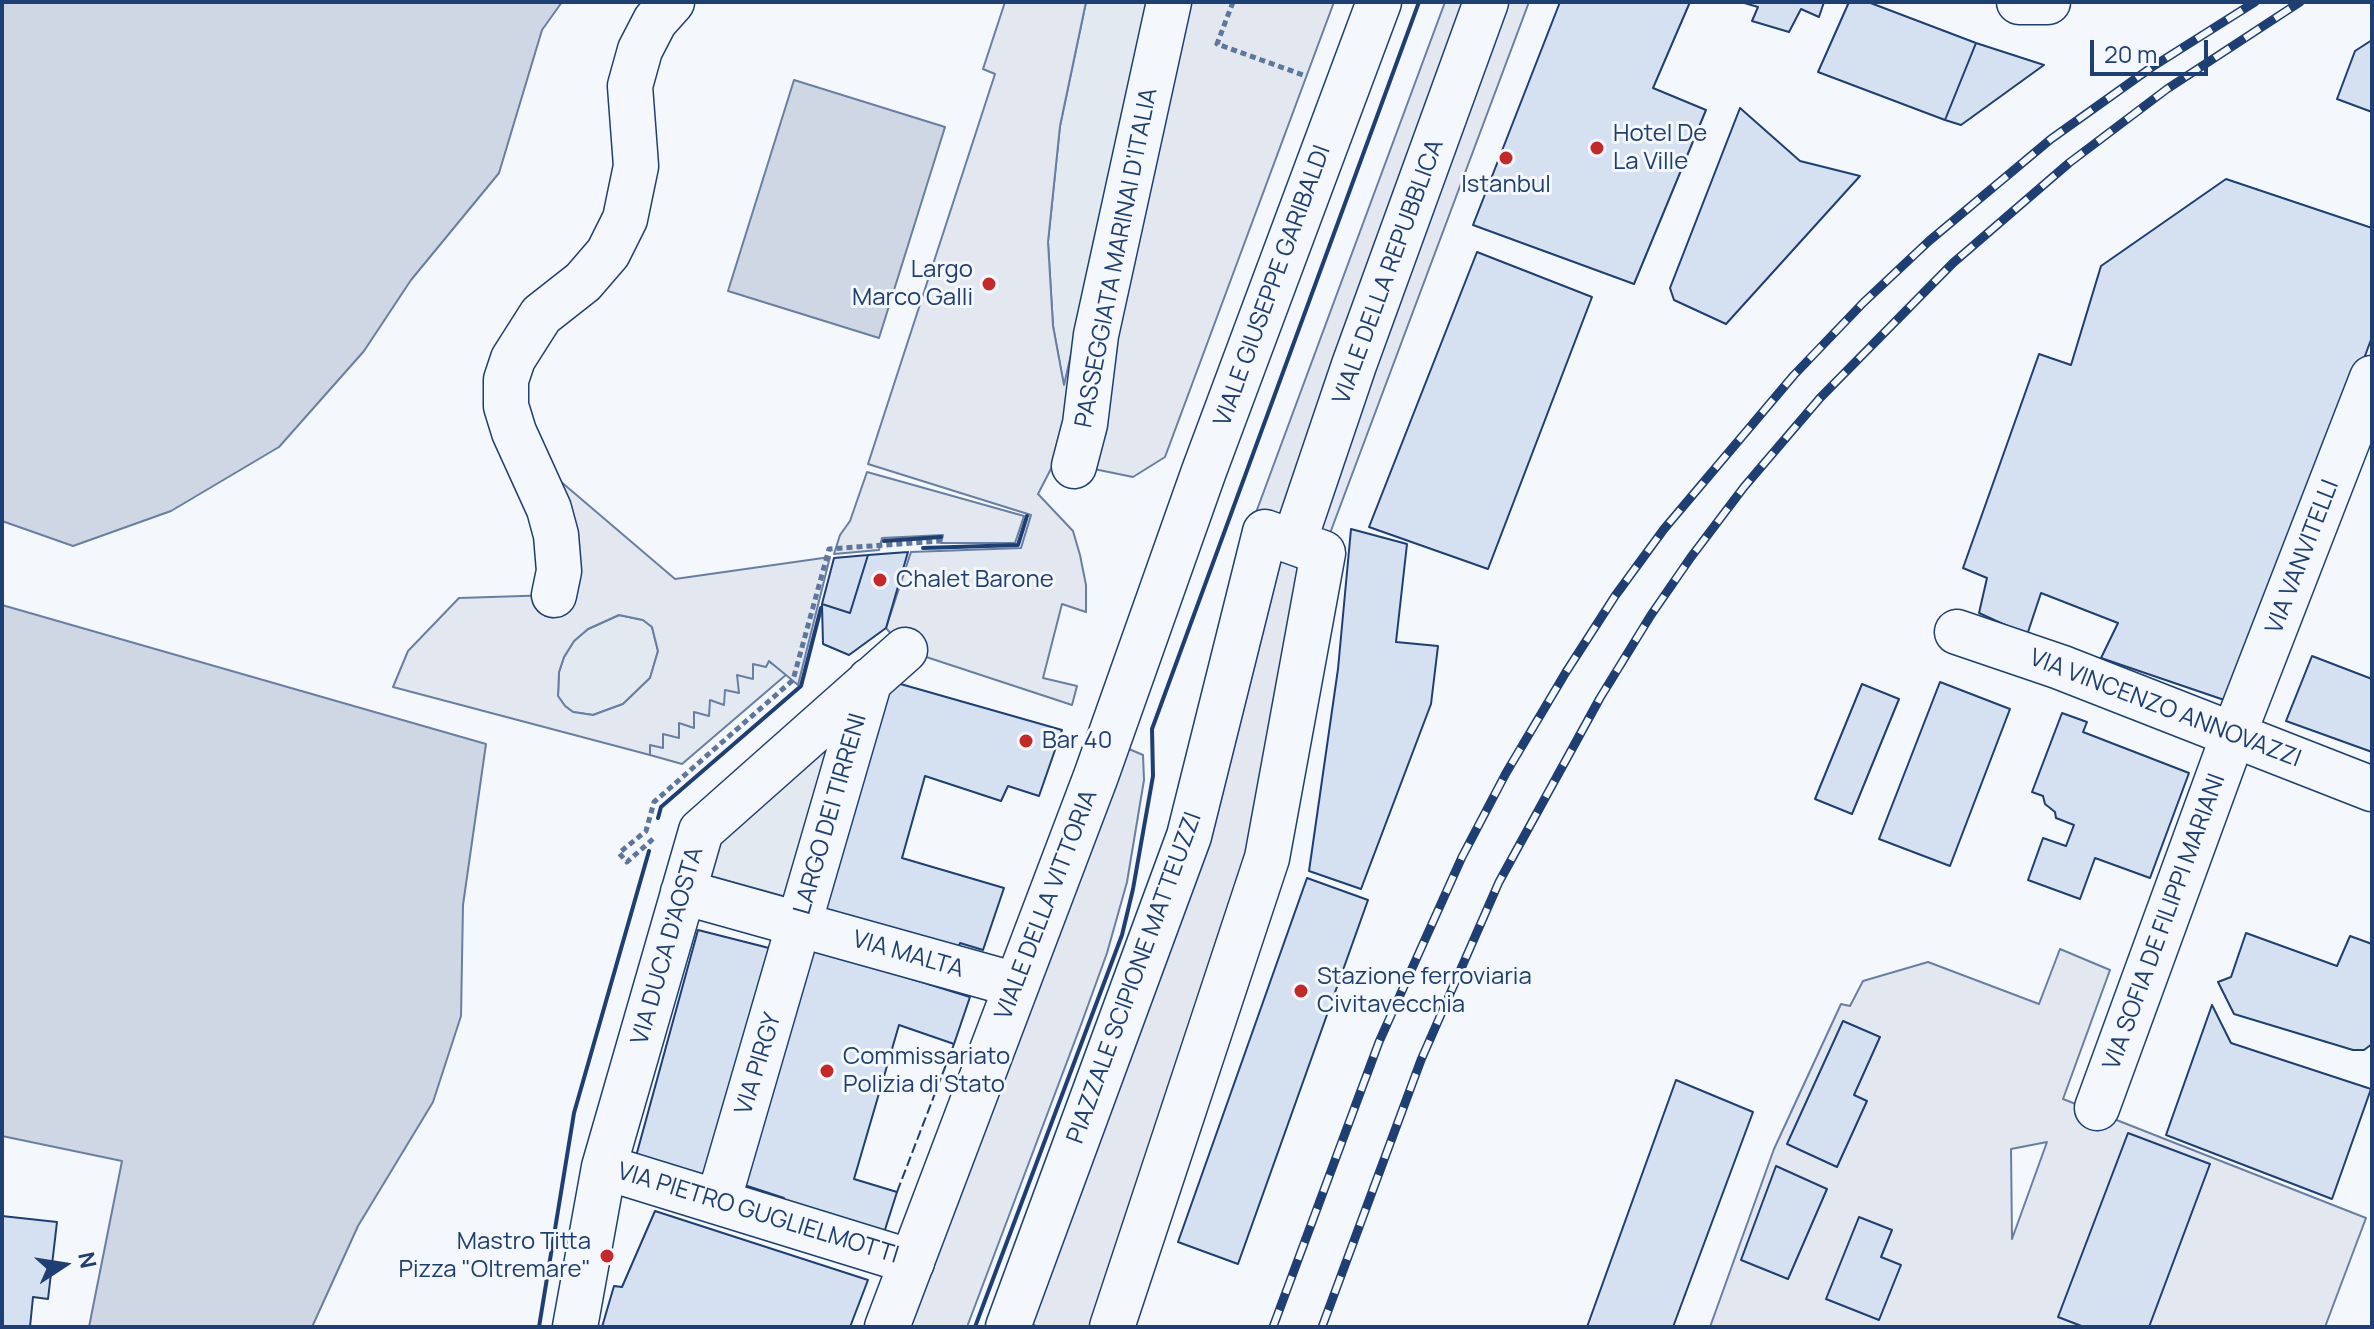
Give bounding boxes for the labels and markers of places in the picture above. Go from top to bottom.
place label: Hotel De La Ville [1613,120,1707,176]
marker: Hotel De La Ville [1588,139,1606,157]
marker: Istanbul [1497,149,1515,167]
place label: Istanbul [1461,171,1551,199]
place label: Largo Marco Galli [852,256,973,312]
marker: Largo Marco Galli [980,275,998,293]
place label: Chalet Barone [896,566,1054,594]
marker: Chalet Barone [871,571,889,589]
place label: Bar 40 [1042,727,1112,755]
marker: Bar 40 [1017,732,1035,750]
place label: Stazione ferroviaria Civitavecchia [1317,963,1532,1019]
marker: Stazione ferroviaria Civitavecchia [1292,982,1310,1000]
place label: Commissariato Polizia di Stato [843,1043,1010,1099]
marker: Commissariato Polizia di Stato [818,1062,836,1080]
place label: Mastro Titta Pizza "Oltremare" [398,1228,591,1284]
marker: Mastro Titta Pizza "Oltremare" [598,1247,616,1265]

